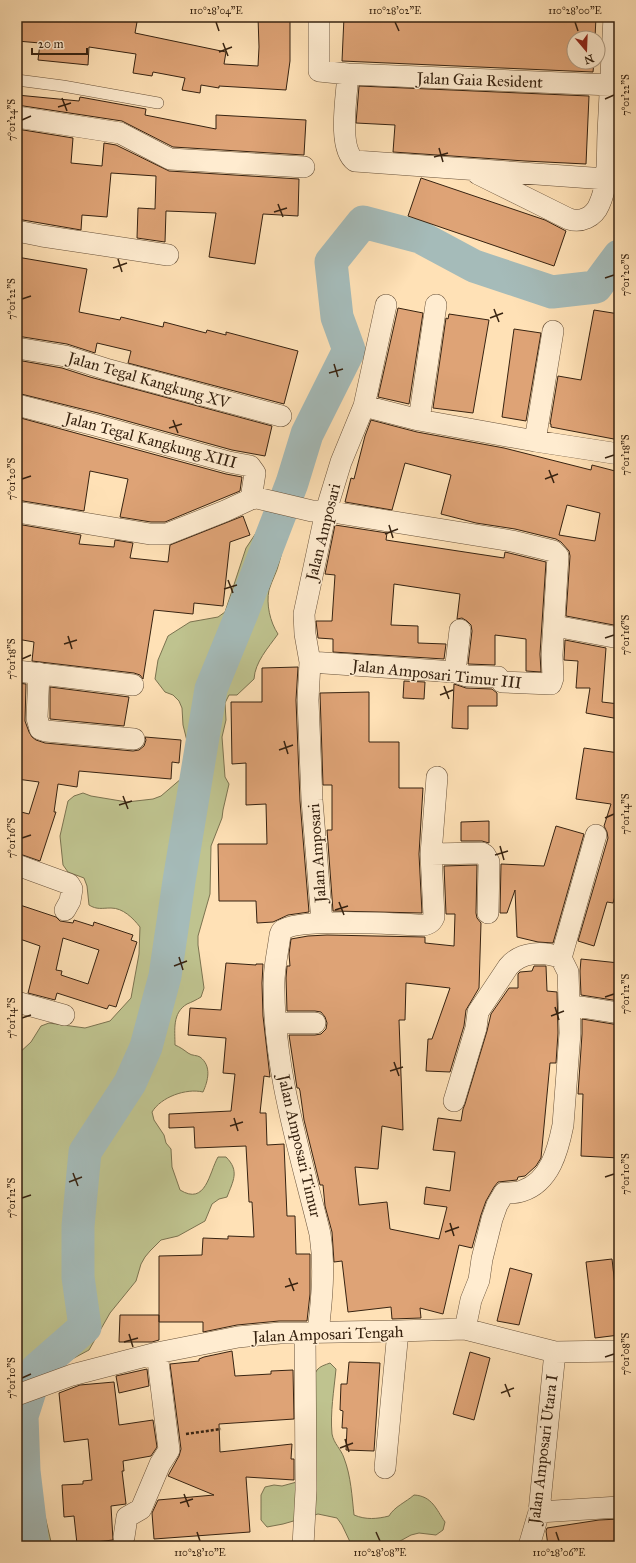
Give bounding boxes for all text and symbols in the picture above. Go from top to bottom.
text: 110°28'04"E [189,5,243,17]
text: 110°28'02"E [369,5,421,17]
text: 110°28'00"E [548,5,602,17]
scale bar [32,30,87,56]
north arrow [566,30,606,70]
text: 20 m [38,37,64,51]
text: N [582,51,596,67]
street label: Jalan Gaia Resident [415,68,544,93]
text: 7°01'22"S [620,74,632,116]
text: 7°01'24"S [6,99,18,141]
text: 7°01'20"S [620,254,632,296]
text: 7°01'22"S [6,278,18,320]
street label: Jalan Tegal Kangkung XV [64,347,233,413]
street label: Jalan Tegal Kangkung XIII [61,407,239,473]
text: 7°01'18"S [620,434,632,475]
text: 7°01'20"S [6,458,18,500]
street label: Jalan Amposari [301,481,345,585]
text: 7°01'16"S [620,614,632,655]
text: 7°01'18"S [6,638,18,679]
street label: Jalan Amposari Timur III [349,655,523,693]
text: 7°01'14"S [620,793,632,835]
street label: Jalan Amposari [304,802,331,905]
text: 7°01'16"S [6,817,18,858]
text: 7°01'12"S [620,974,632,1014]
text: 7°01'14"S [6,997,18,1039]
street label: Jalan Amposari Timur [273,1071,326,1220]
text: 7°01'10"S [620,1153,632,1195]
text: 7°01'12"S [6,1178,18,1218]
street label: Jalan Amposari Tengah [250,1322,404,1347]
text: 7°01'08"S [620,1332,632,1375]
text: 7°01'10"S [6,1357,18,1399]
street label: Jalan Amposari Utara I [524,1373,563,1527]
text: 110°28'10"E [174,1547,226,1559]
text: 110°28'08"E [354,1547,407,1559]
text: 110°28'06"E [533,1547,585,1559]

